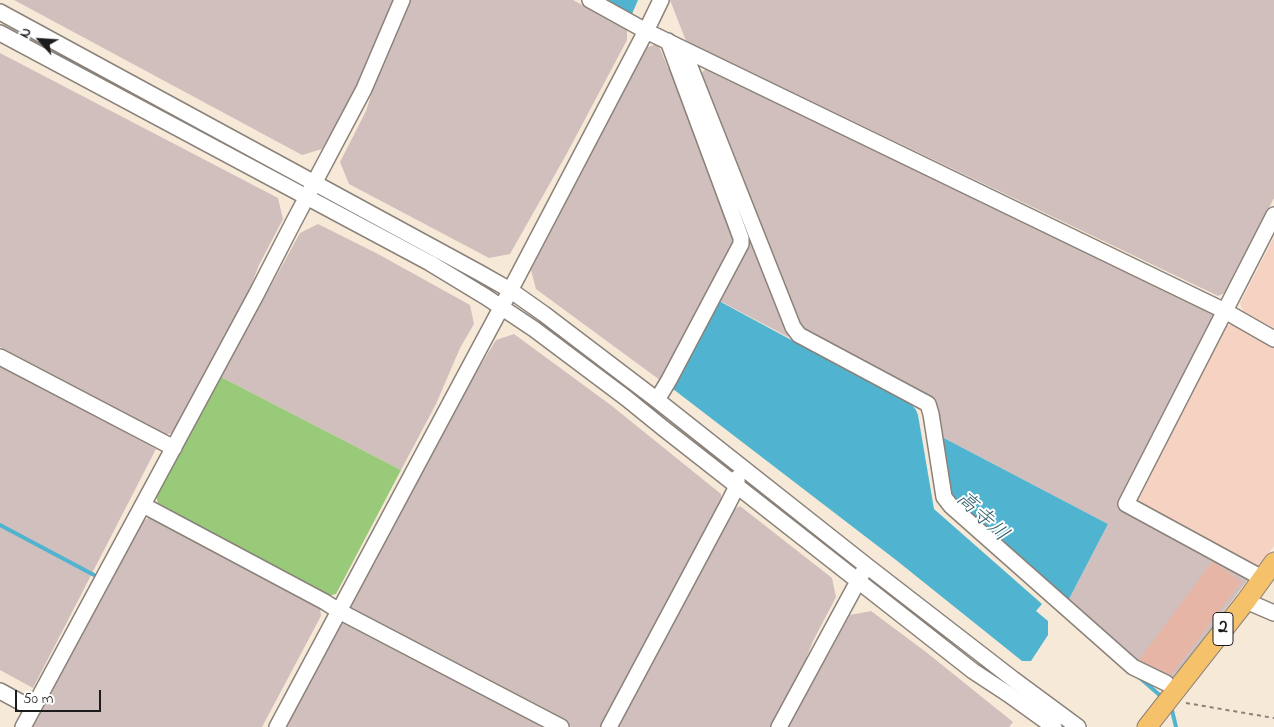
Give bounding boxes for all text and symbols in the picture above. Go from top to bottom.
north arrow [15,15,65,65]
text: N [15,24,38,42]
water label: 高寺川 [949,487,1013,549]
road number: 2 [1213,612,1233,646]
scale bar [18,680,104,712]
text: 50 m [23,688,53,710]

